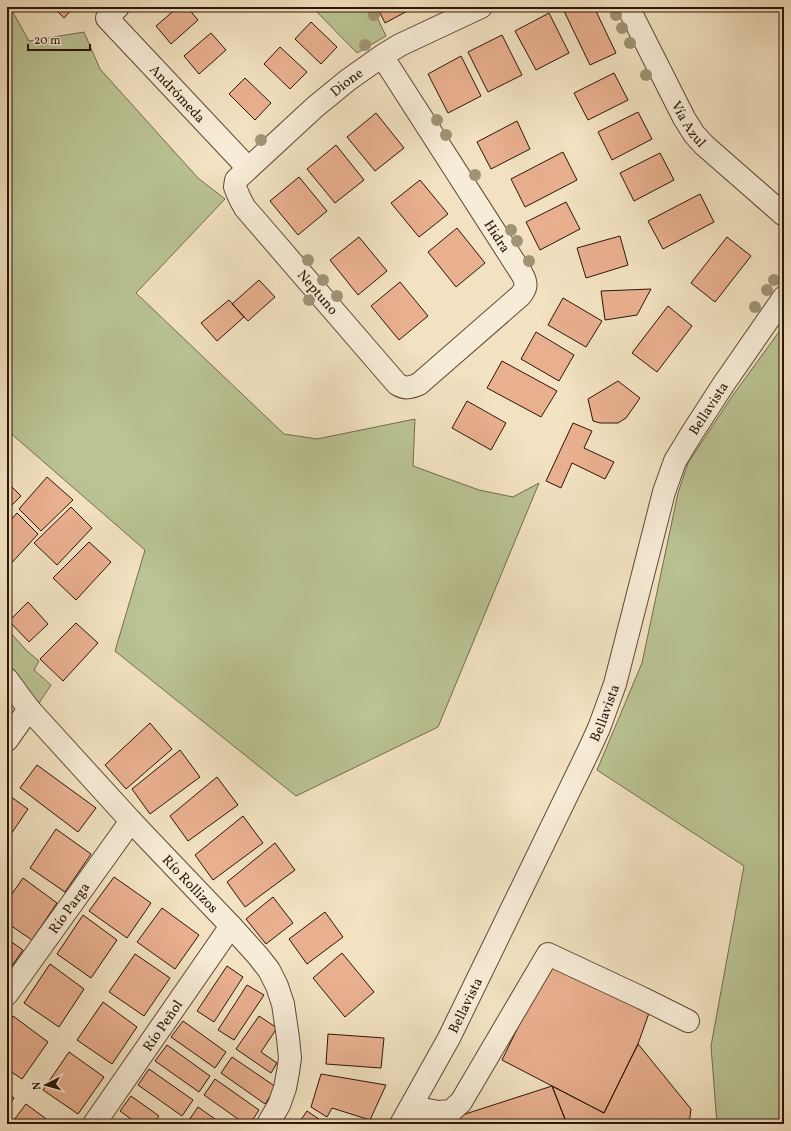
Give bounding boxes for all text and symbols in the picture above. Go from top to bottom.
scale bar [28,26,90,52]
text: 20 m [34,33,61,49]
street label: Andrómeda [145,61,209,128]
street label: Dione [327,64,368,102]
street label: Vía Azul [666,98,710,152]
street label: Hidra [479,217,514,257]
street label: Neptuno [292,266,342,319]
street label: Bellavista [685,379,733,439]
street label: Bellavista [586,682,625,745]
street label: Río Rollizos [157,851,222,918]
street label: Río Parga [45,879,95,938]
street label: Bellavista [445,975,488,1037]
street label: Río Peñol [139,997,188,1056]
north arrow [26,1065,66,1105]
text: N [30,1081,45,1091]

